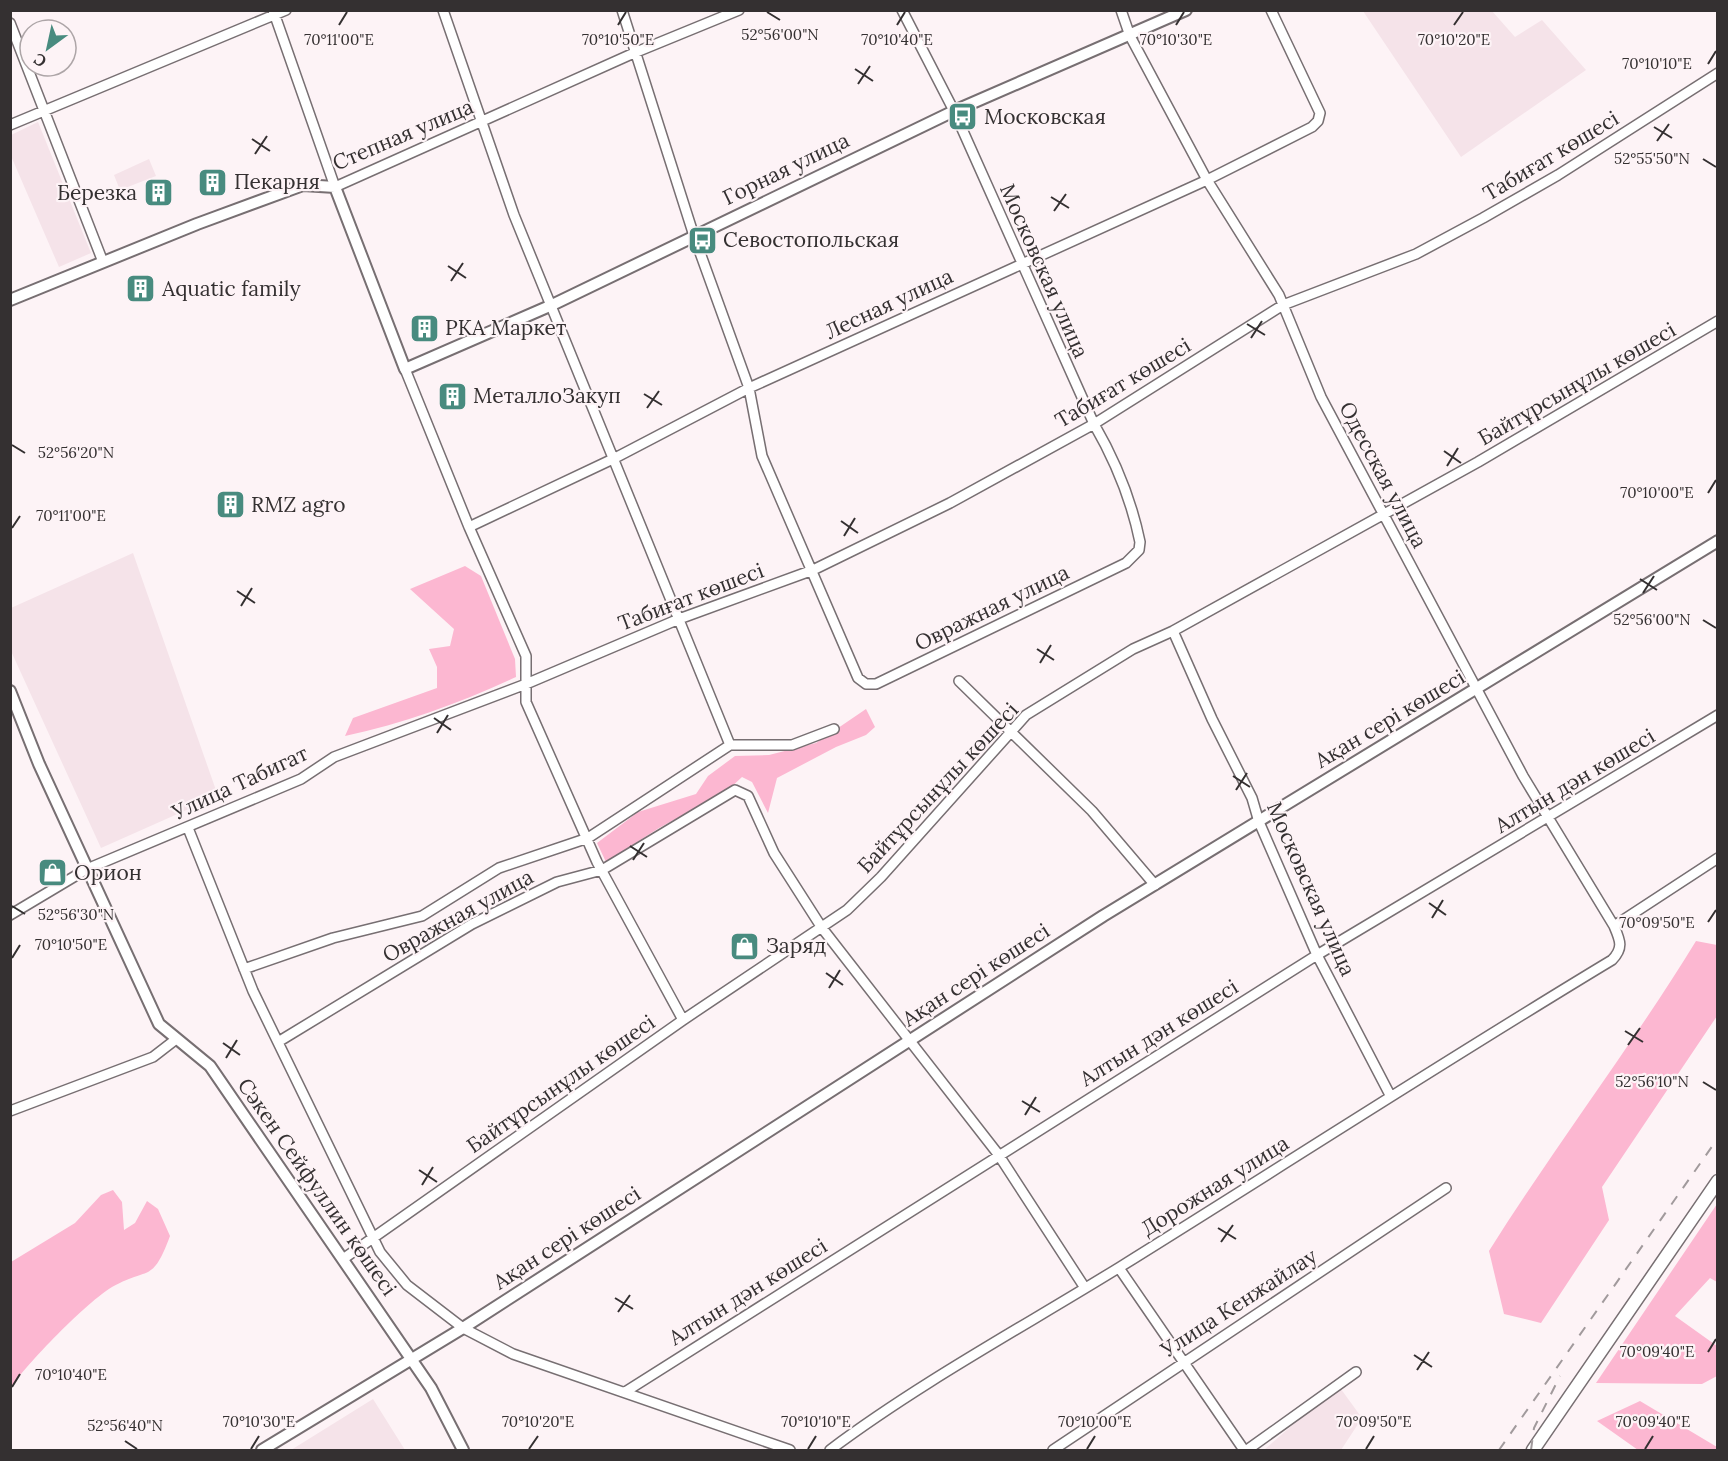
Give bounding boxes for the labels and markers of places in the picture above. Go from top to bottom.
bus stop icon: Московская [947,101,979,133]
place label: Московская [984,103,1106,130]
building icon: Пекарня [197,166,229,198]
place label: Пекарня [234,168,320,195]
building icon: Березка [142,177,174,209]
place label: Березка [57,179,137,206]
bus stop icon: Севостопольская [686,224,718,256]
place label: Севостопольская [723,226,899,253]
building icon: Aquatic family [125,273,157,305]
place label: Aquatic family [161,275,301,302]
building icon: РКА Маркет [408,312,440,344]
place label: РКА Маркет [445,314,566,341]
building icon: МеталлоЗакуп [436,380,468,412]
place label: МеталлоЗакуп [473,382,621,409]
building icon: RMZ agro [214,489,246,521]
place label: RMZ agro [251,491,345,518]
shop icon: Орион [37,857,69,889]
place label: Орион [74,859,142,886]
shop icon: Заряд [729,930,761,962]
place label: Заряд [766,932,826,959]

